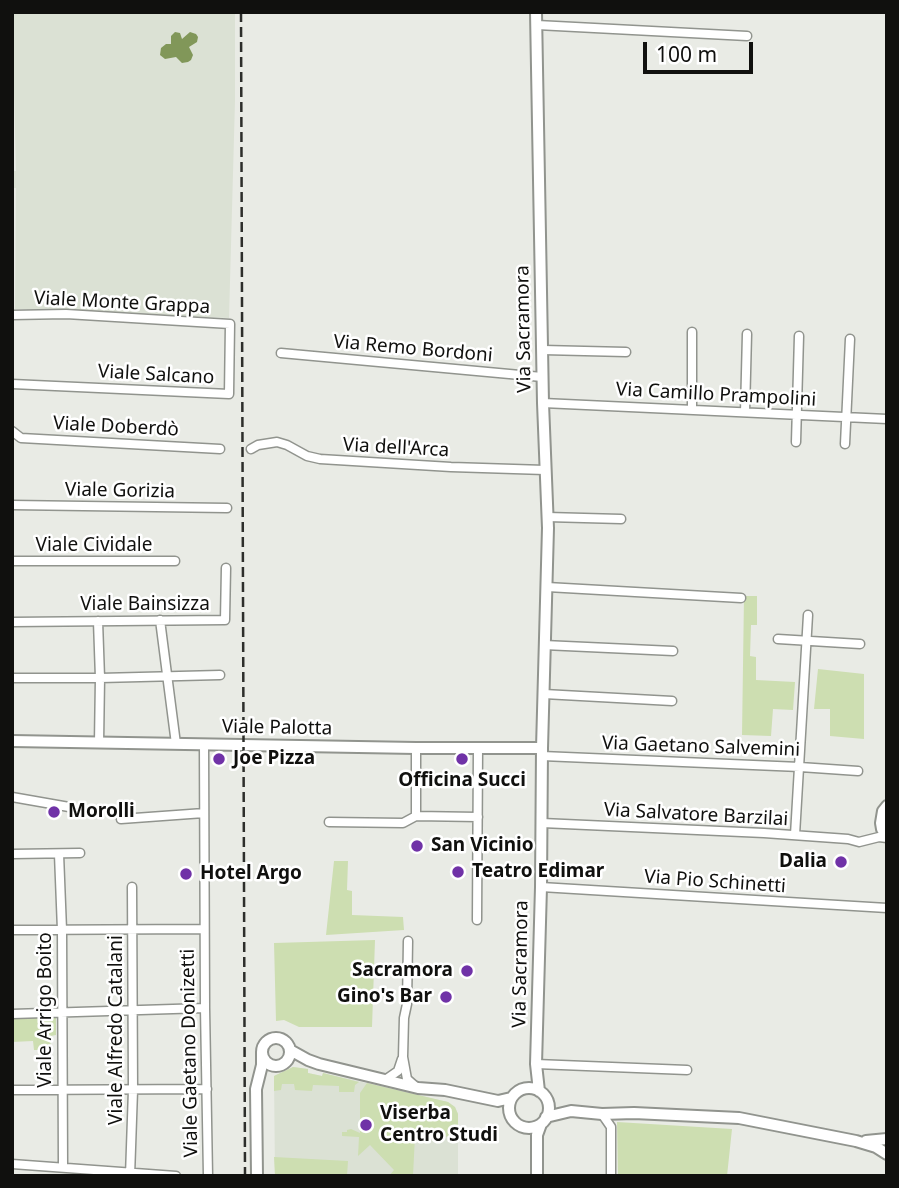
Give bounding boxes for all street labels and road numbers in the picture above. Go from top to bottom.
street label: Via Sacramora [511,265,537,393]
street label: Viale Monte Grappa [33,287,211,319]
street label: Via Remo Bordoni [332,331,494,367]
street label: Viale Salcano [97,361,215,389]
street label: Via Camillo Prampolini [615,378,817,412]
street label: Viale Doberdò [53,412,179,442]
street label: Via dell'Arca [342,434,450,462]
street label: Viale Gorizia [65,479,175,503]
street label: Viale Cividale [36,535,152,557]
street label: Viale Bainsizza [80,594,210,616]
street label: Viale Palotta [222,716,332,740]
street label: Via Gaetano Salvemini [601,732,801,762]
street label: Via Salvatore Barzilai [603,799,789,831]
street label: Via Pio Schinetti [643,866,787,898]
street label: Via Sacramora [508,900,534,1028]
street label: Viale Arrigo Boito [35,932,57,1088]
street label: Viale Alfredo Catalani [106,935,128,1125]
street label: Viale Gaetano Donizetti [177,948,203,1158]

